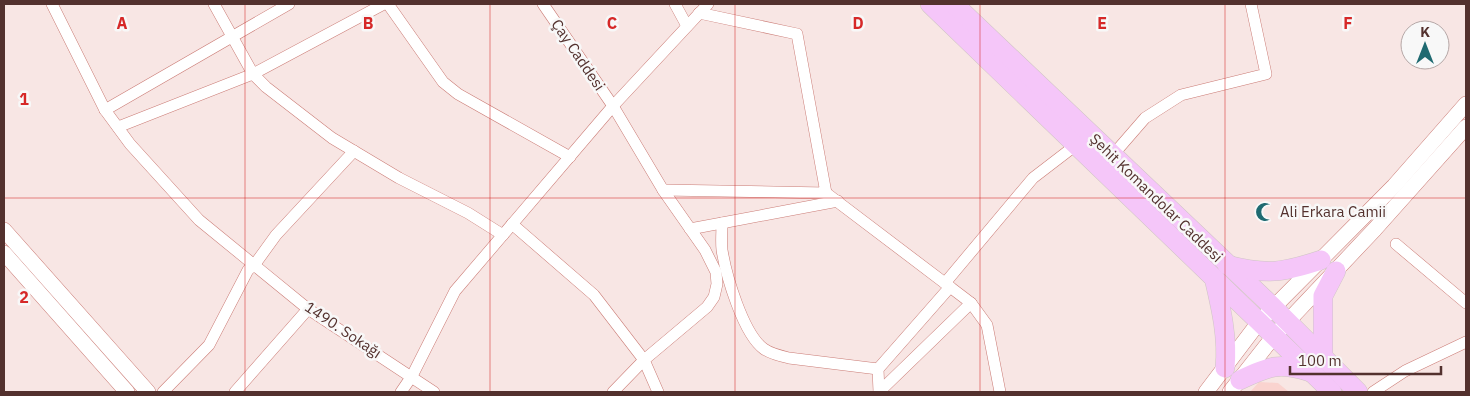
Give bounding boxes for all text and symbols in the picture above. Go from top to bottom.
text: A [117,13,128,33]
text: B [363,13,374,33]
text: C [607,13,617,33]
text: D [852,13,864,33]
text: E [1097,13,1107,33]
text: F [1343,13,1353,33]
street label: Çay Caddesi [548,15,609,94]
north arrow [1400,20,1450,70]
text: K [1420,23,1430,41]
text: 1 [19,89,29,109]
street label: Şehit Komandolar Caddesi [1086,129,1227,266]
mosque icon: Ali Erkara Camii [1254,201,1276,223]
place label: Ali Erkara Camii [1280,202,1386,221]
text: 2 [19,287,29,307]
street label: 1490. Sokağı [301,297,385,362]
scale bar [1290,344,1441,376]
text: 100 m [1298,351,1342,370]

